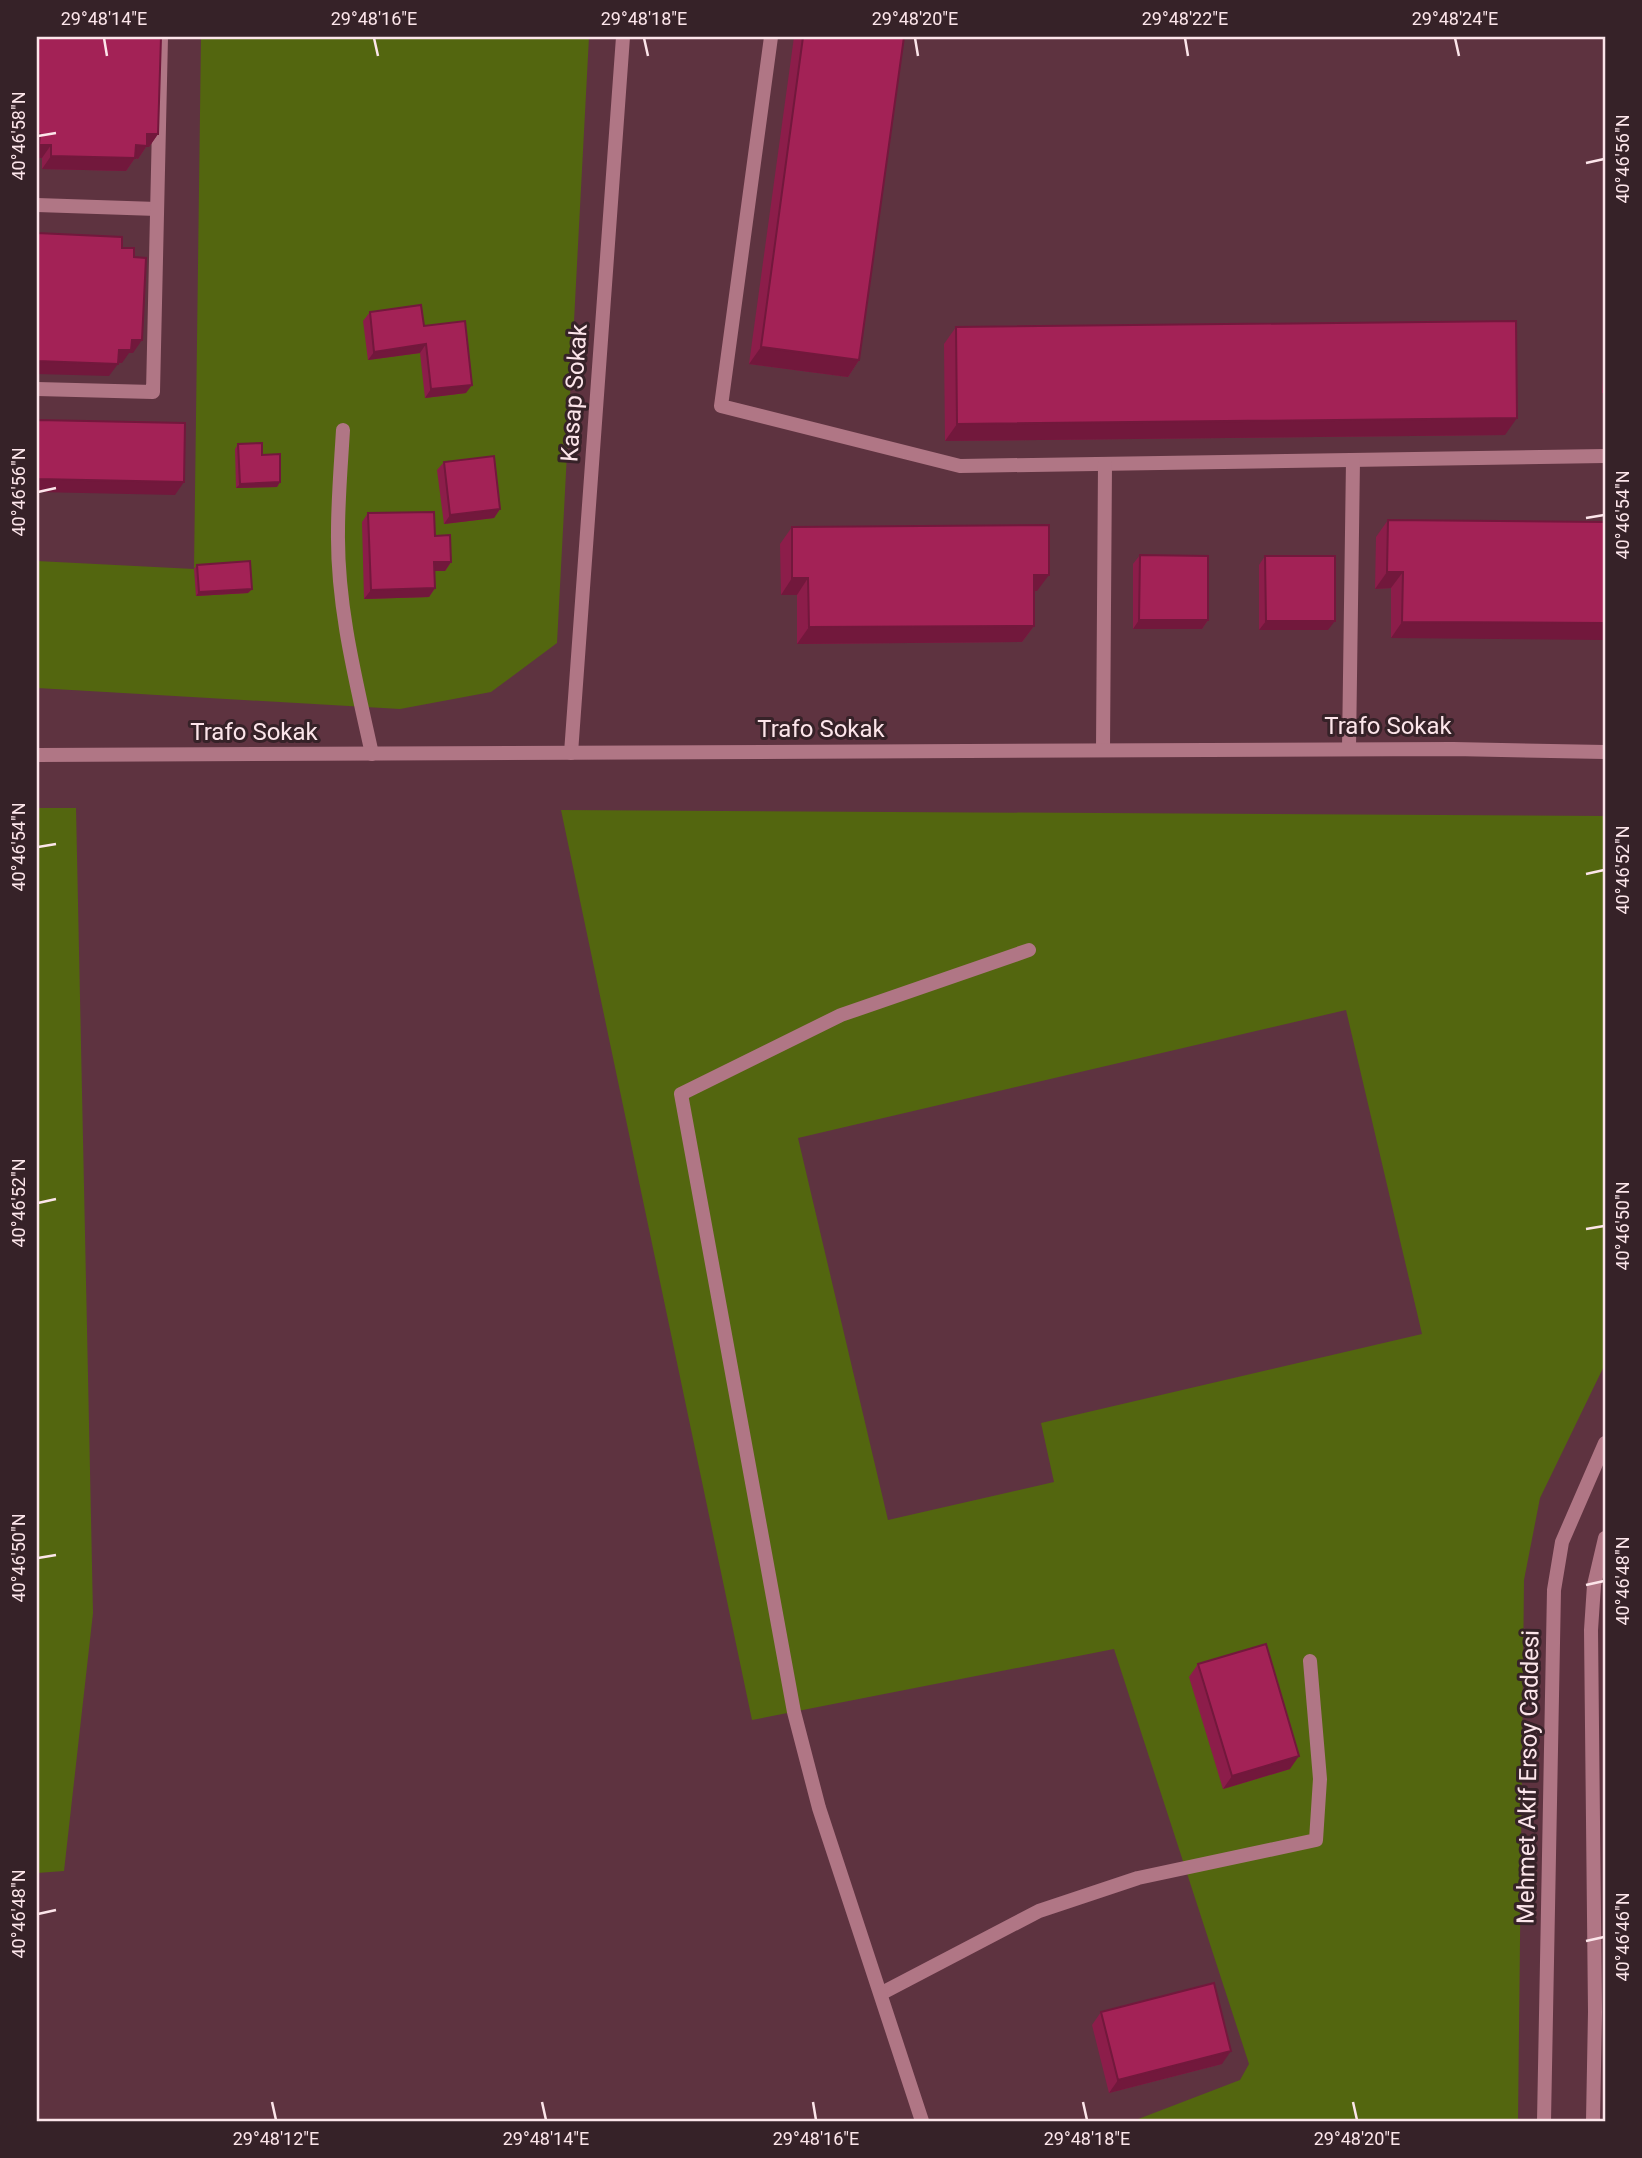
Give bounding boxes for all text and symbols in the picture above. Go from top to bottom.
text: 29°48'14"E [61,8,147,29]
text: 29°48'16"E [331,8,417,29]
text: 29°48'18"E [601,8,687,29]
text: 29°48'20"E [872,8,958,29]
text: 29°48'22"E [1142,8,1228,29]
text: 29°48'24"E [1412,8,1498,29]
text: 40°46'58"N [8,91,29,181]
text: 40°46'56"N [1612,114,1633,204]
street label: Kasap Sokak [555,322,593,463]
text: 40°46'56"N [8,447,29,537]
text: 40°46'54"N [1612,470,1633,560]
street label: Trafo Sokak [1324,712,1453,740]
street label: Trafo Sokak [757,715,886,743]
street label: Trafo Sokak [190,718,319,746]
text: 40°46'54"N [8,802,29,892]
text: 40°46'52"N [1612,825,1633,915]
text: 40°46'52"N [8,1158,29,1248]
text: 40°46'50"N [1612,1181,1633,1271]
text: 40°46'50"N [8,1513,29,1603]
text: 40°46'48"N [1612,1536,1633,1626]
street label: Mehmet Akif Ersoy Caddesi [1511,1630,1545,1924]
text: 40°46'48"N [8,1869,29,1959]
text: 40°46'46"N [1612,1892,1633,1982]
text: 29°48'12"E [233,2128,319,2149]
text: 29°48'14"E [503,2128,589,2149]
text: 29°48'16"E [773,2128,859,2149]
text: 29°48'18"E [1044,2128,1130,2149]
text: 29°48'20"E [1314,2128,1400,2149]

